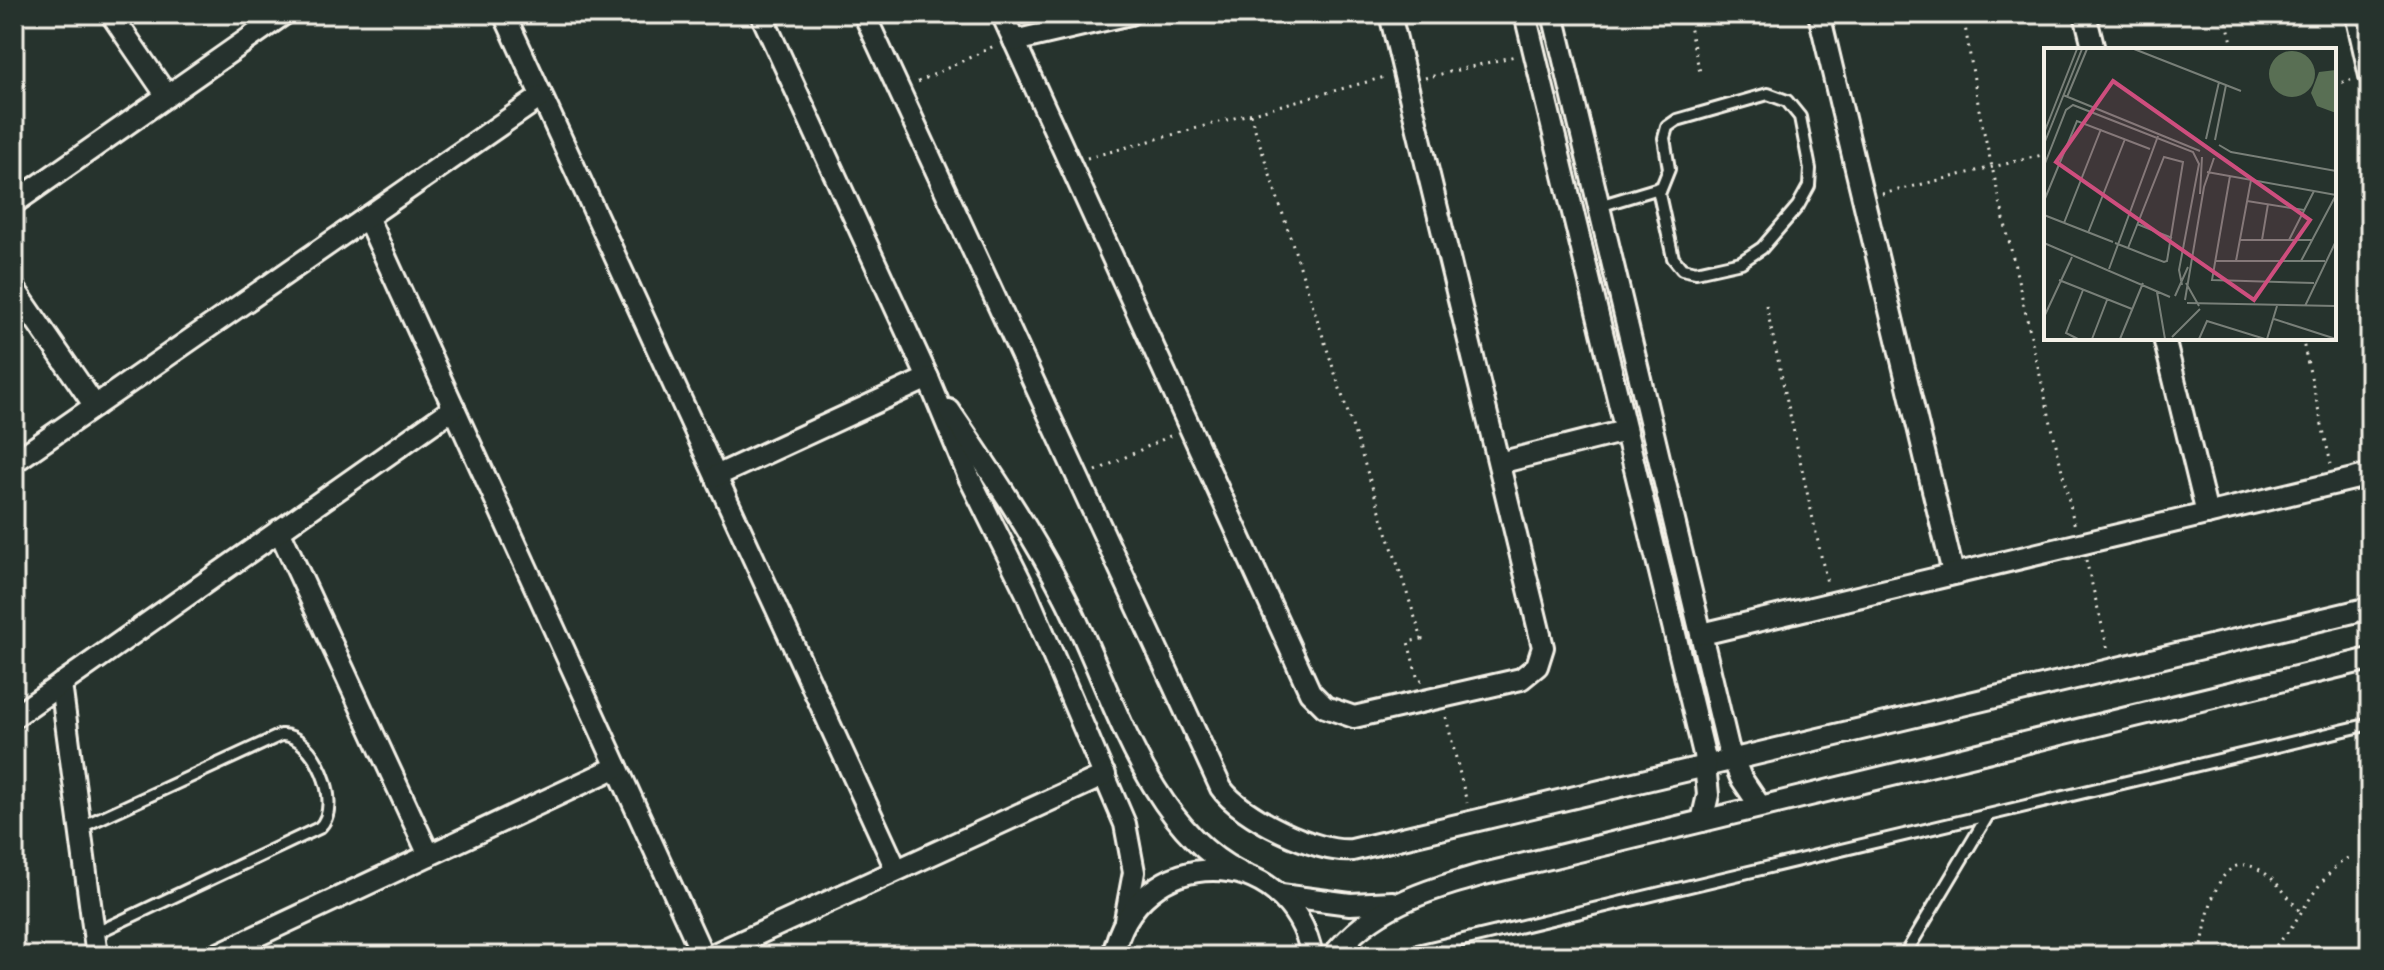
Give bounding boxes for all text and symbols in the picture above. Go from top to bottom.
inset map [2044,48,2336,340]

